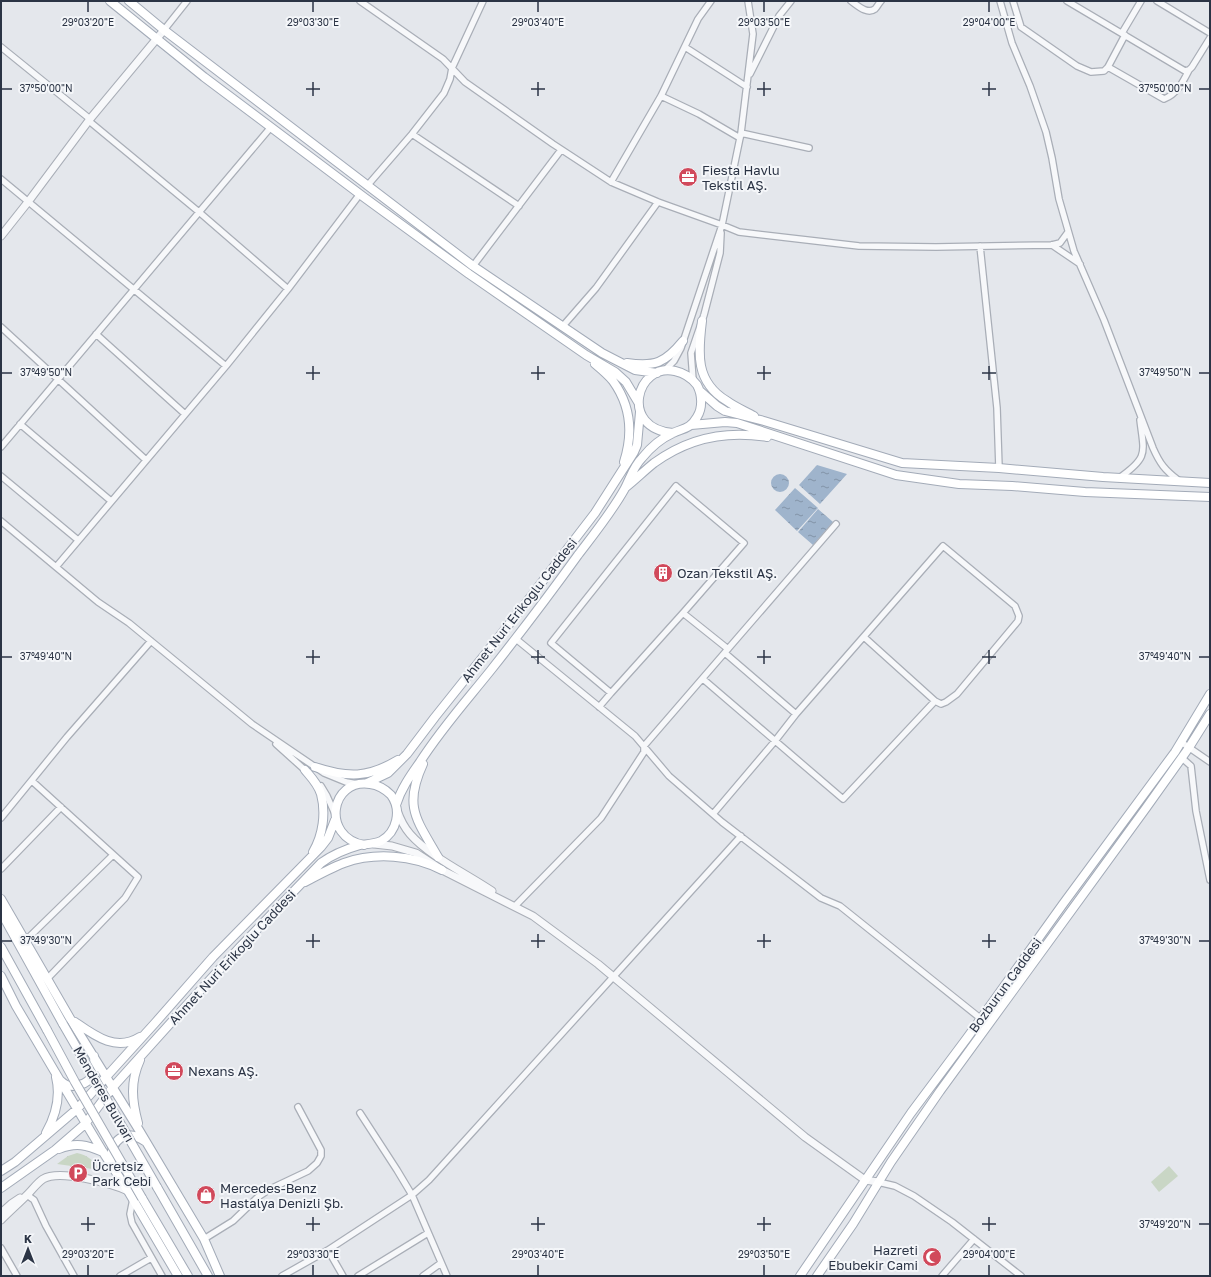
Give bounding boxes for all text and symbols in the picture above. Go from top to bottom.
text: 29°03'20"E [62,16,114,28]
text: 29°03'30"E [287,16,339,28]
text: 29°03'40"E [512,16,564,28]
text: 29°03'50"E [738,16,790,28]
text: 29°04'00"E [963,16,1015,28]
text: 37°50'00"N [19,82,73,94]
text: 37°50'00"N [1138,82,1192,94]
place label: Fiesta Havlu Tekstil AŞ. [702,162,780,193]
office icon: Fiesta Havlu Tekstil AŞ. [677,166,699,188]
text: 37°49'50"N [20,366,72,378]
text: 37°49'50"N [1139,366,1191,378]
street label: Ahmet Nuri Erikoğlu Caddesi [458,535,580,685]
building icon: Ozan Tekstil AŞ. [652,562,674,584]
place label: Ozan Tekstil AŞ. [677,565,777,581]
text: 37°49'40"N [20,650,72,662]
text: 37°49'40"N [1139,650,1191,662]
street label: Ahmet Nuri Erikoğlu Caddesi [165,886,299,1028]
text: 37°49'30"N [20,934,72,946]
street label: Bozburun Caddesi [965,934,1045,1036]
text: 37°49'30"N [1139,934,1191,946]
street label: Menderes Bulvarı [70,1043,138,1145]
office icon: Nexans AŞ. [163,1060,185,1082]
place label: Nexans AŞ. [188,1063,258,1079]
place label: Ücretsiz Park Cebi [92,1158,151,1189]
parking icon: Ücretsiz Park Cebi [67,1162,89,1184]
place label: Mercedes-Benz Hastalya Denizli Şb. [220,1180,344,1211]
shop icon: Mercedes-Benz Hastalya Denizli Şb. [195,1184,217,1206]
text: 37°49'20"N [1139,1218,1191,1230]
north arrow [8,1229,48,1269]
text: K [24,1232,32,1245]
place label: Hazreti Ebubekir Cami [828,1242,918,1273]
mosque icon: Hazreti Ebubekir Cami [921,1246,943,1268]
text: 29°03'20"E [62,1248,114,1260]
text: 29°03'30"E [287,1248,339,1260]
text: 29°03'40"E [512,1248,564,1260]
text: 29°03'50"E [738,1248,790,1260]
text: 29°04'00"E [963,1248,1015,1260]

